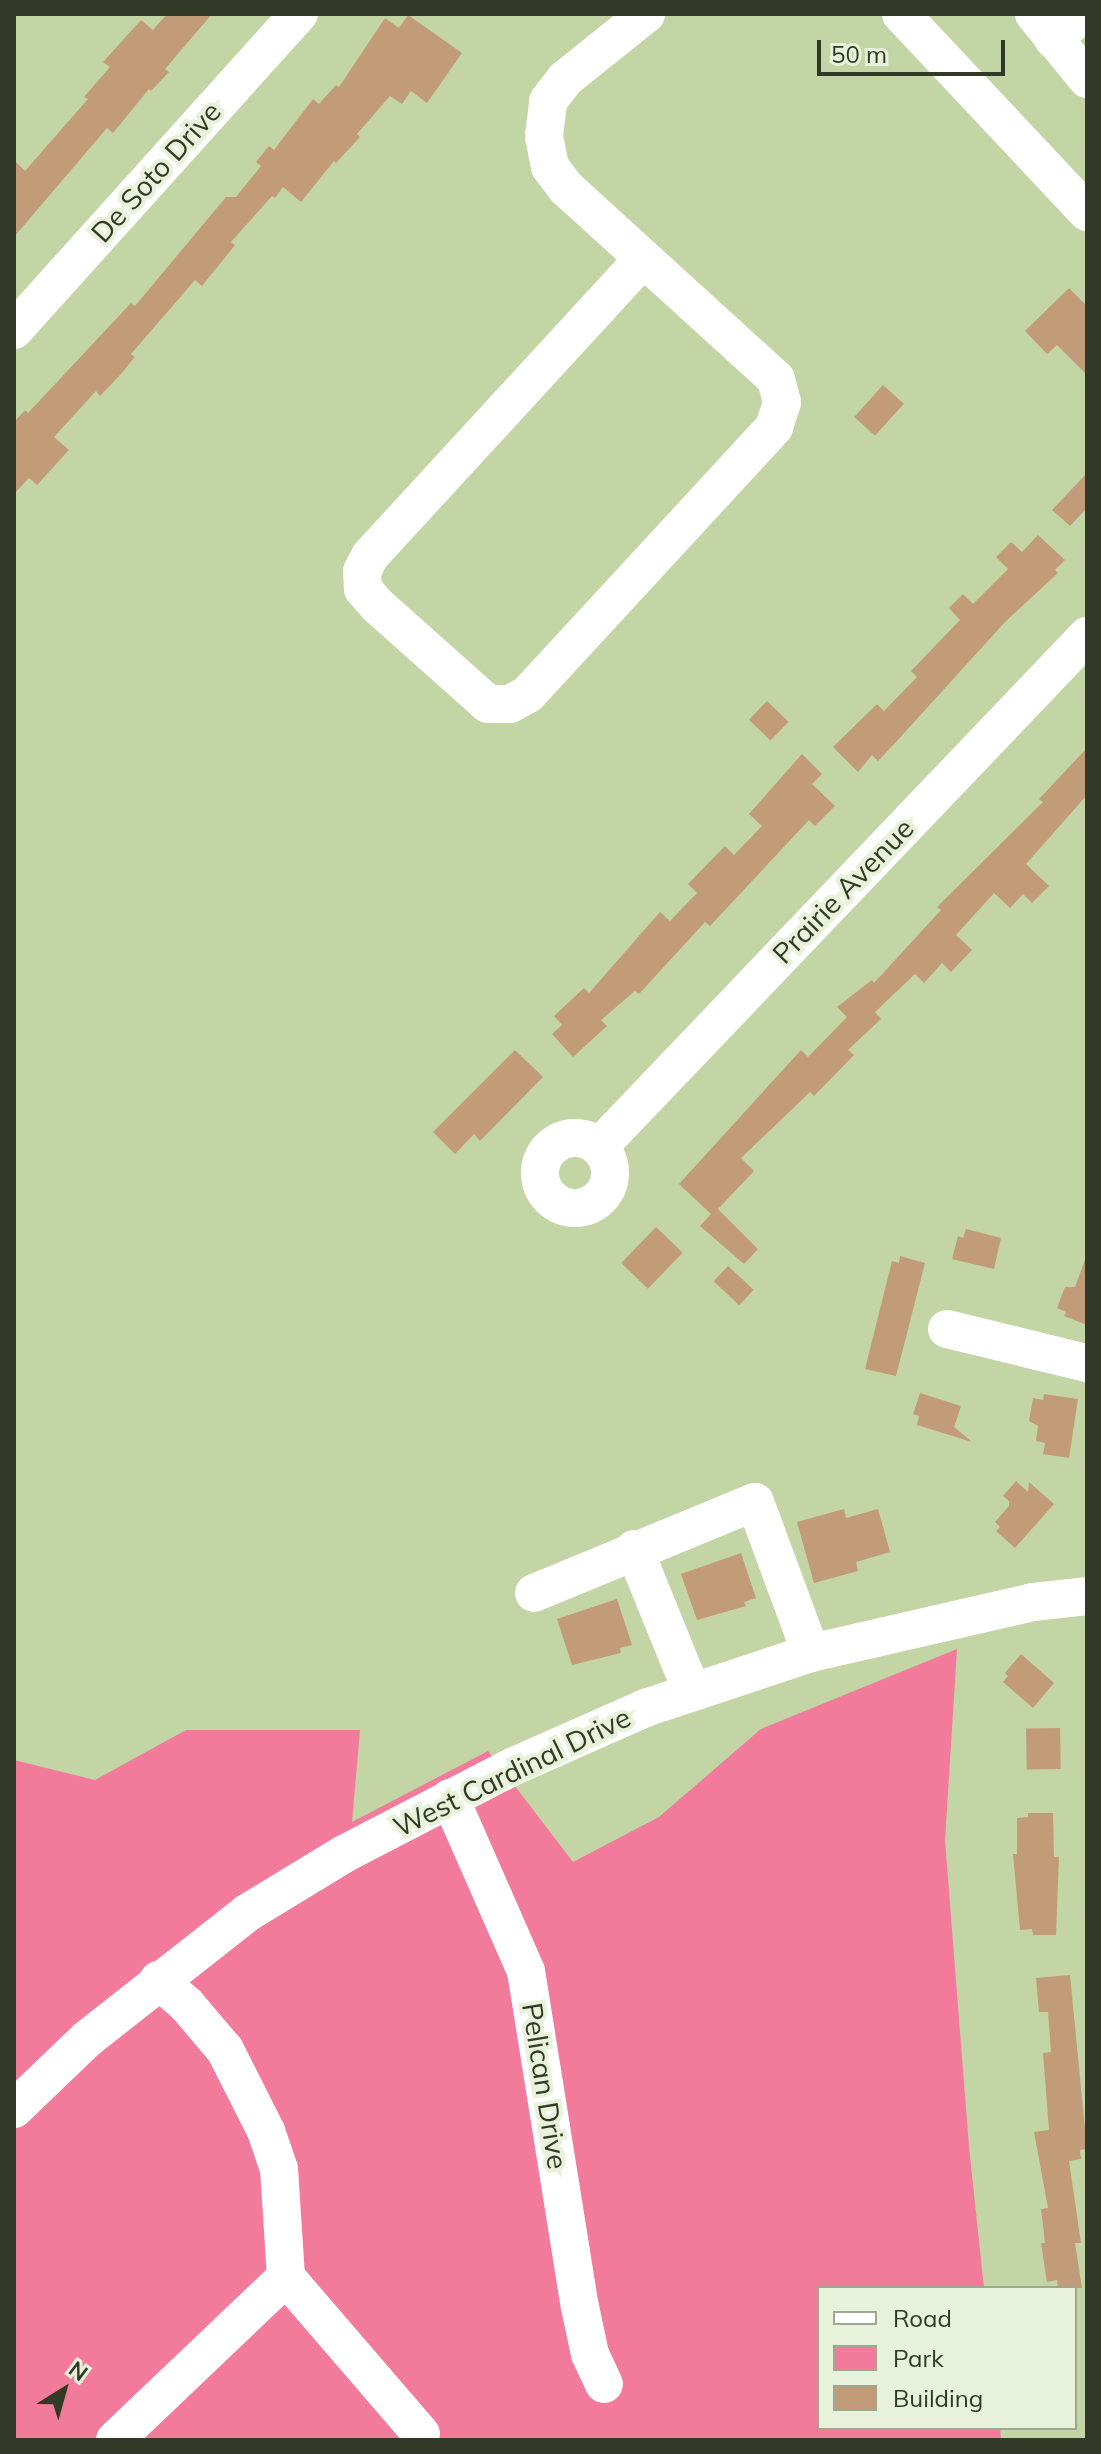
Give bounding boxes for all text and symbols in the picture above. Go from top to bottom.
scale bar [821,24,1009,74]
text: 50 m [831,39,887,69]
street label: De Soto Drive [84,95,228,249]
street label: Prairie Avenue [766,812,920,970]
street label: West Cardinal Drive [388,1700,636,1844]
street label: Pelican Drive [515,2000,575,2172]
legend [817,2286,1077,2430]
text: Road [893,2303,952,2333]
text: Park [893,2343,944,2373]
north arrow [24,2350,104,2430]
text: N [63,2355,94,2387]
text: Building [893,2383,983,2413]

